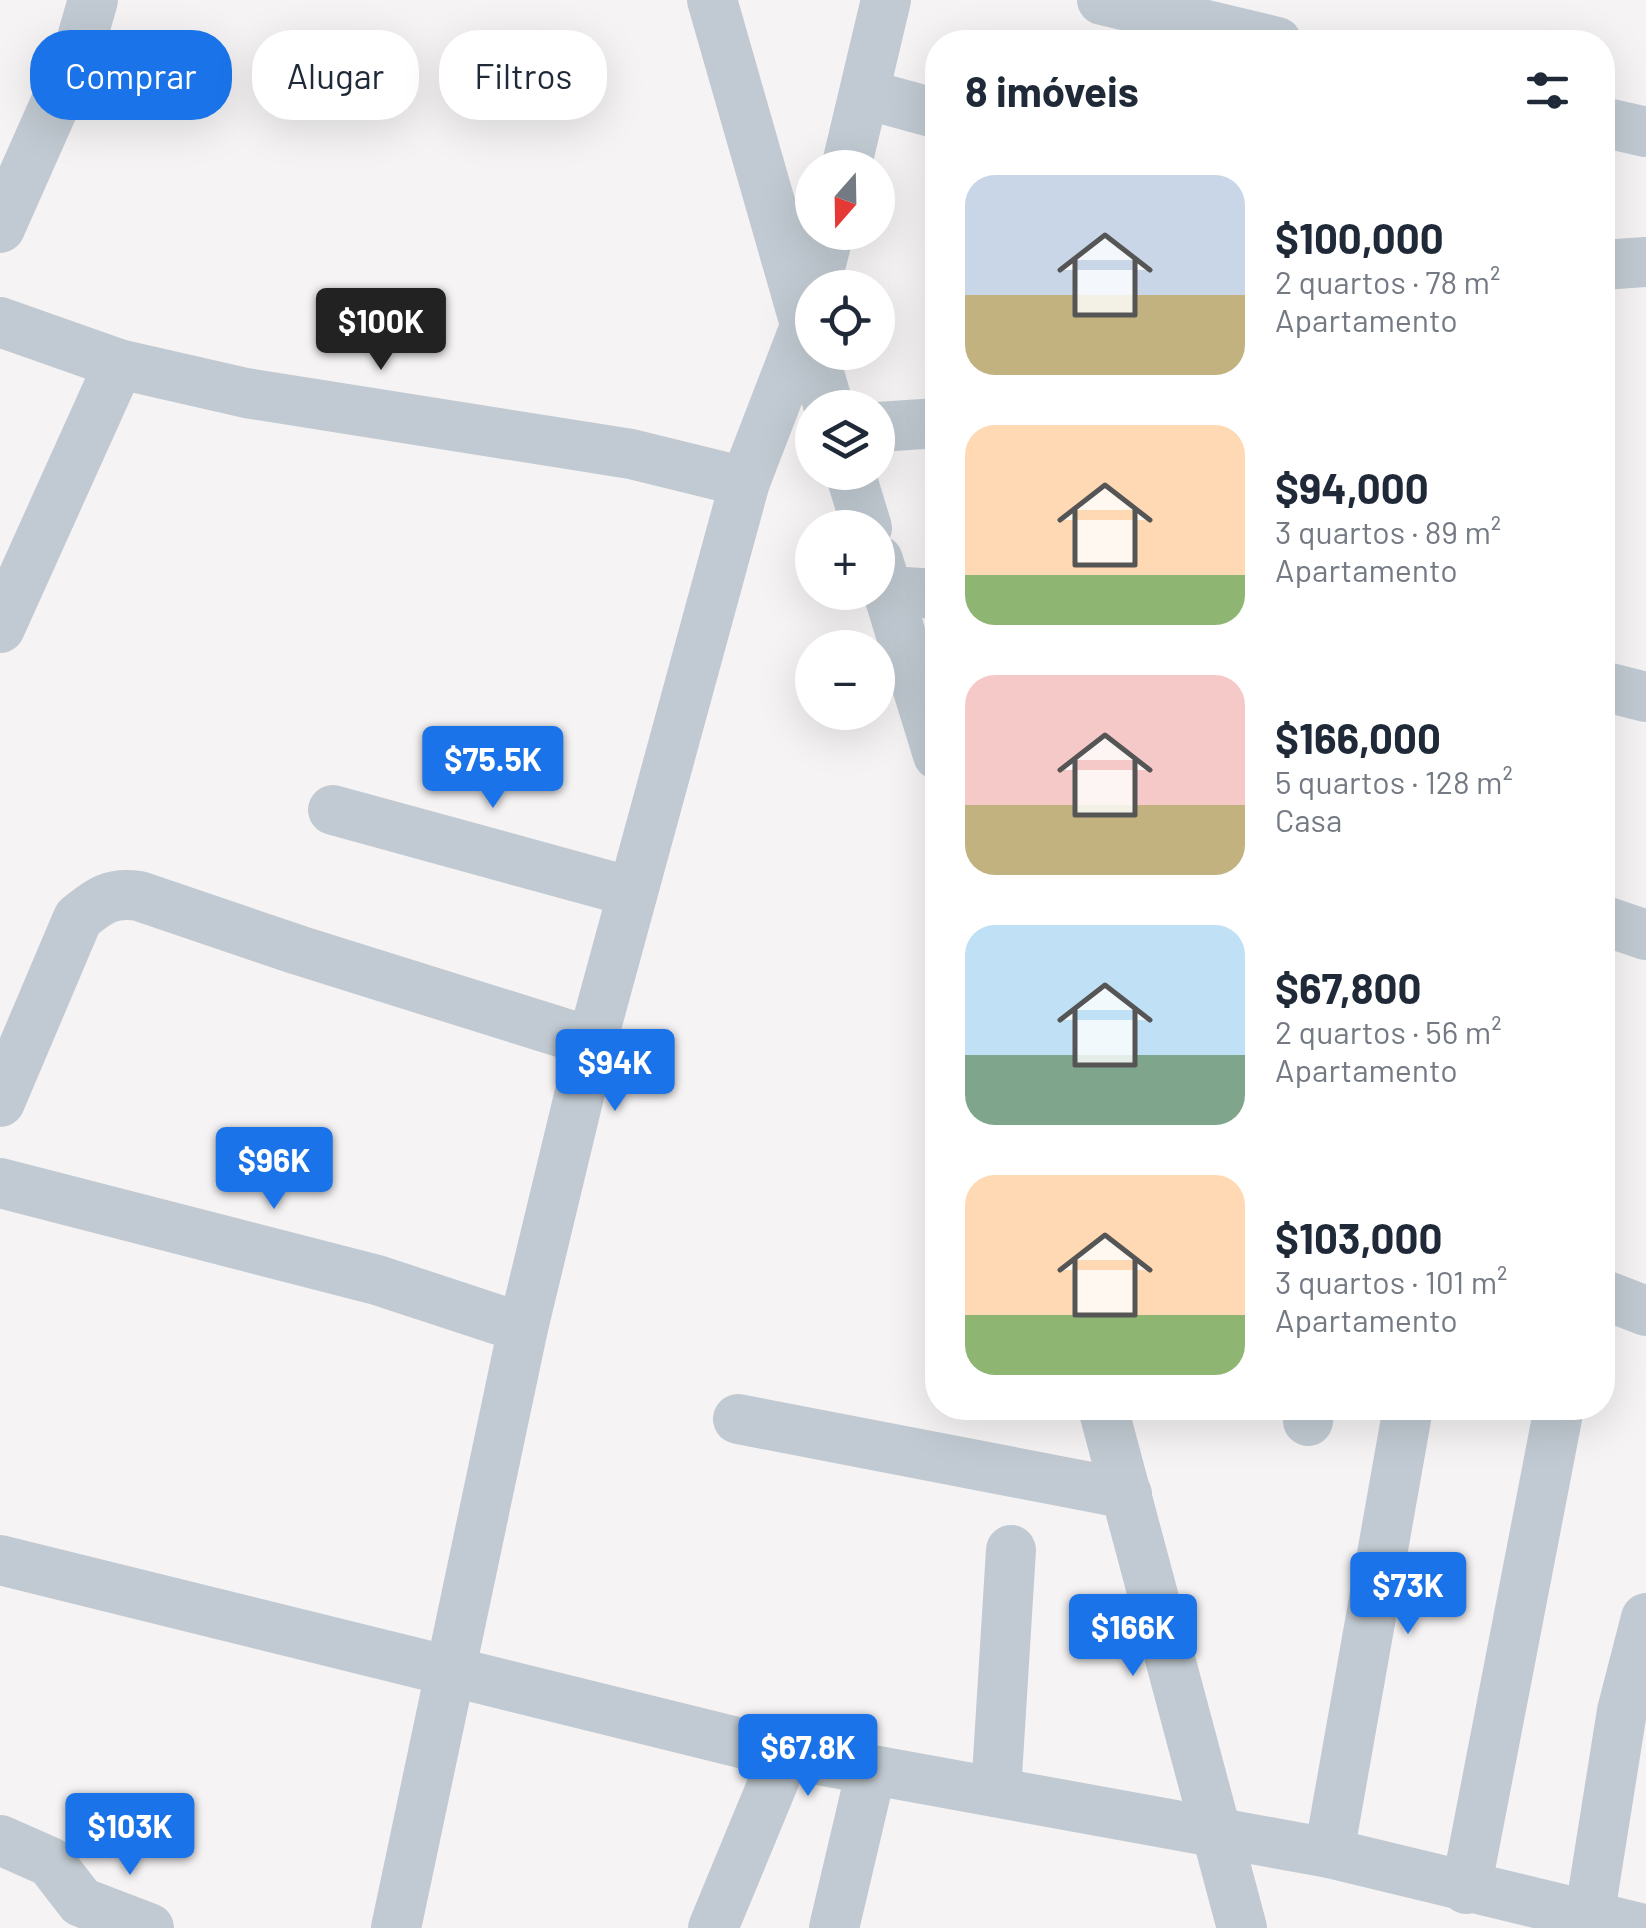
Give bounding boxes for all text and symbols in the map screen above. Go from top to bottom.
chip: Comprar [30,30,232,120]
chip: Alugar [252,30,419,120]
chip: Filtros [439,30,607,120]
icon: filters [1520,63,1575,118]
text: 8 imóveis [965,65,1139,115]
north arrow [795,150,895,250]
map controls [795,150,895,730]
text: $100,000 [1275,212,1444,262]
icon: home [1045,215,1165,335]
text: 2 quartos · 78 m² [1275,262,1500,300]
button: locate [795,270,895,370]
pin: $100K [311,288,451,373]
text: Apartamento [1275,300,1458,338]
text: $100K [338,301,424,339]
button: layers [795,390,895,490]
text: $94,000 [1275,462,1429,512]
icon: home [1045,465,1165,585]
button: + [795,510,895,610]
text: 3 quartos · 89 m² [1275,512,1501,550]
text: Apartamento [1275,550,1458,588]
button: − [795,630,895,730]
text: $166,000 [1275,712,1441,762]
icon: home [1045,715,1165,835]
pin: $75.5K [412,726,574,811]
text: $75.5K [444,739,542,777]
text: 5 quartos · 128 m² [1275,762,1513,800]
text: Casa [1275,800,1342,838]
text: $67,800 [1275,962,1421,1012]
icon: home [1045,965,1165,1085]
text: 2 quartos · 56 m² [1275,1012,1502,1050]
pin: $94K [556,1029,674,1114]
text: $94K [578,1042,652,1080]
text: Apartamento [1275,1050,1458,1088]
pin: $96K [215,1127,333,1212]
text: $96K [238,1140,310,1178]
text: $103,000 [1275,1212,1442,1262]
icon: home [1045,1215,1165,1335]
text: 3 quartos · 101 m² [1275,1262,1508,1300]
text: Apartamento [1275,1300,1458,1338]
pin: $73K [1349,1552,1467,1637]
text: $73K [1372,1565,1444,1603]
pin: $166K [1063,1594,1203,1679]
text: $166K [1091,1607,1175,1645]
pin: $67.8K [727,1714,889,1799]
text: $67.8K [760,1727,856,1765]
pin: $103K [60,1793,200,1878]
text: $103K [87,1806,173,1844]

